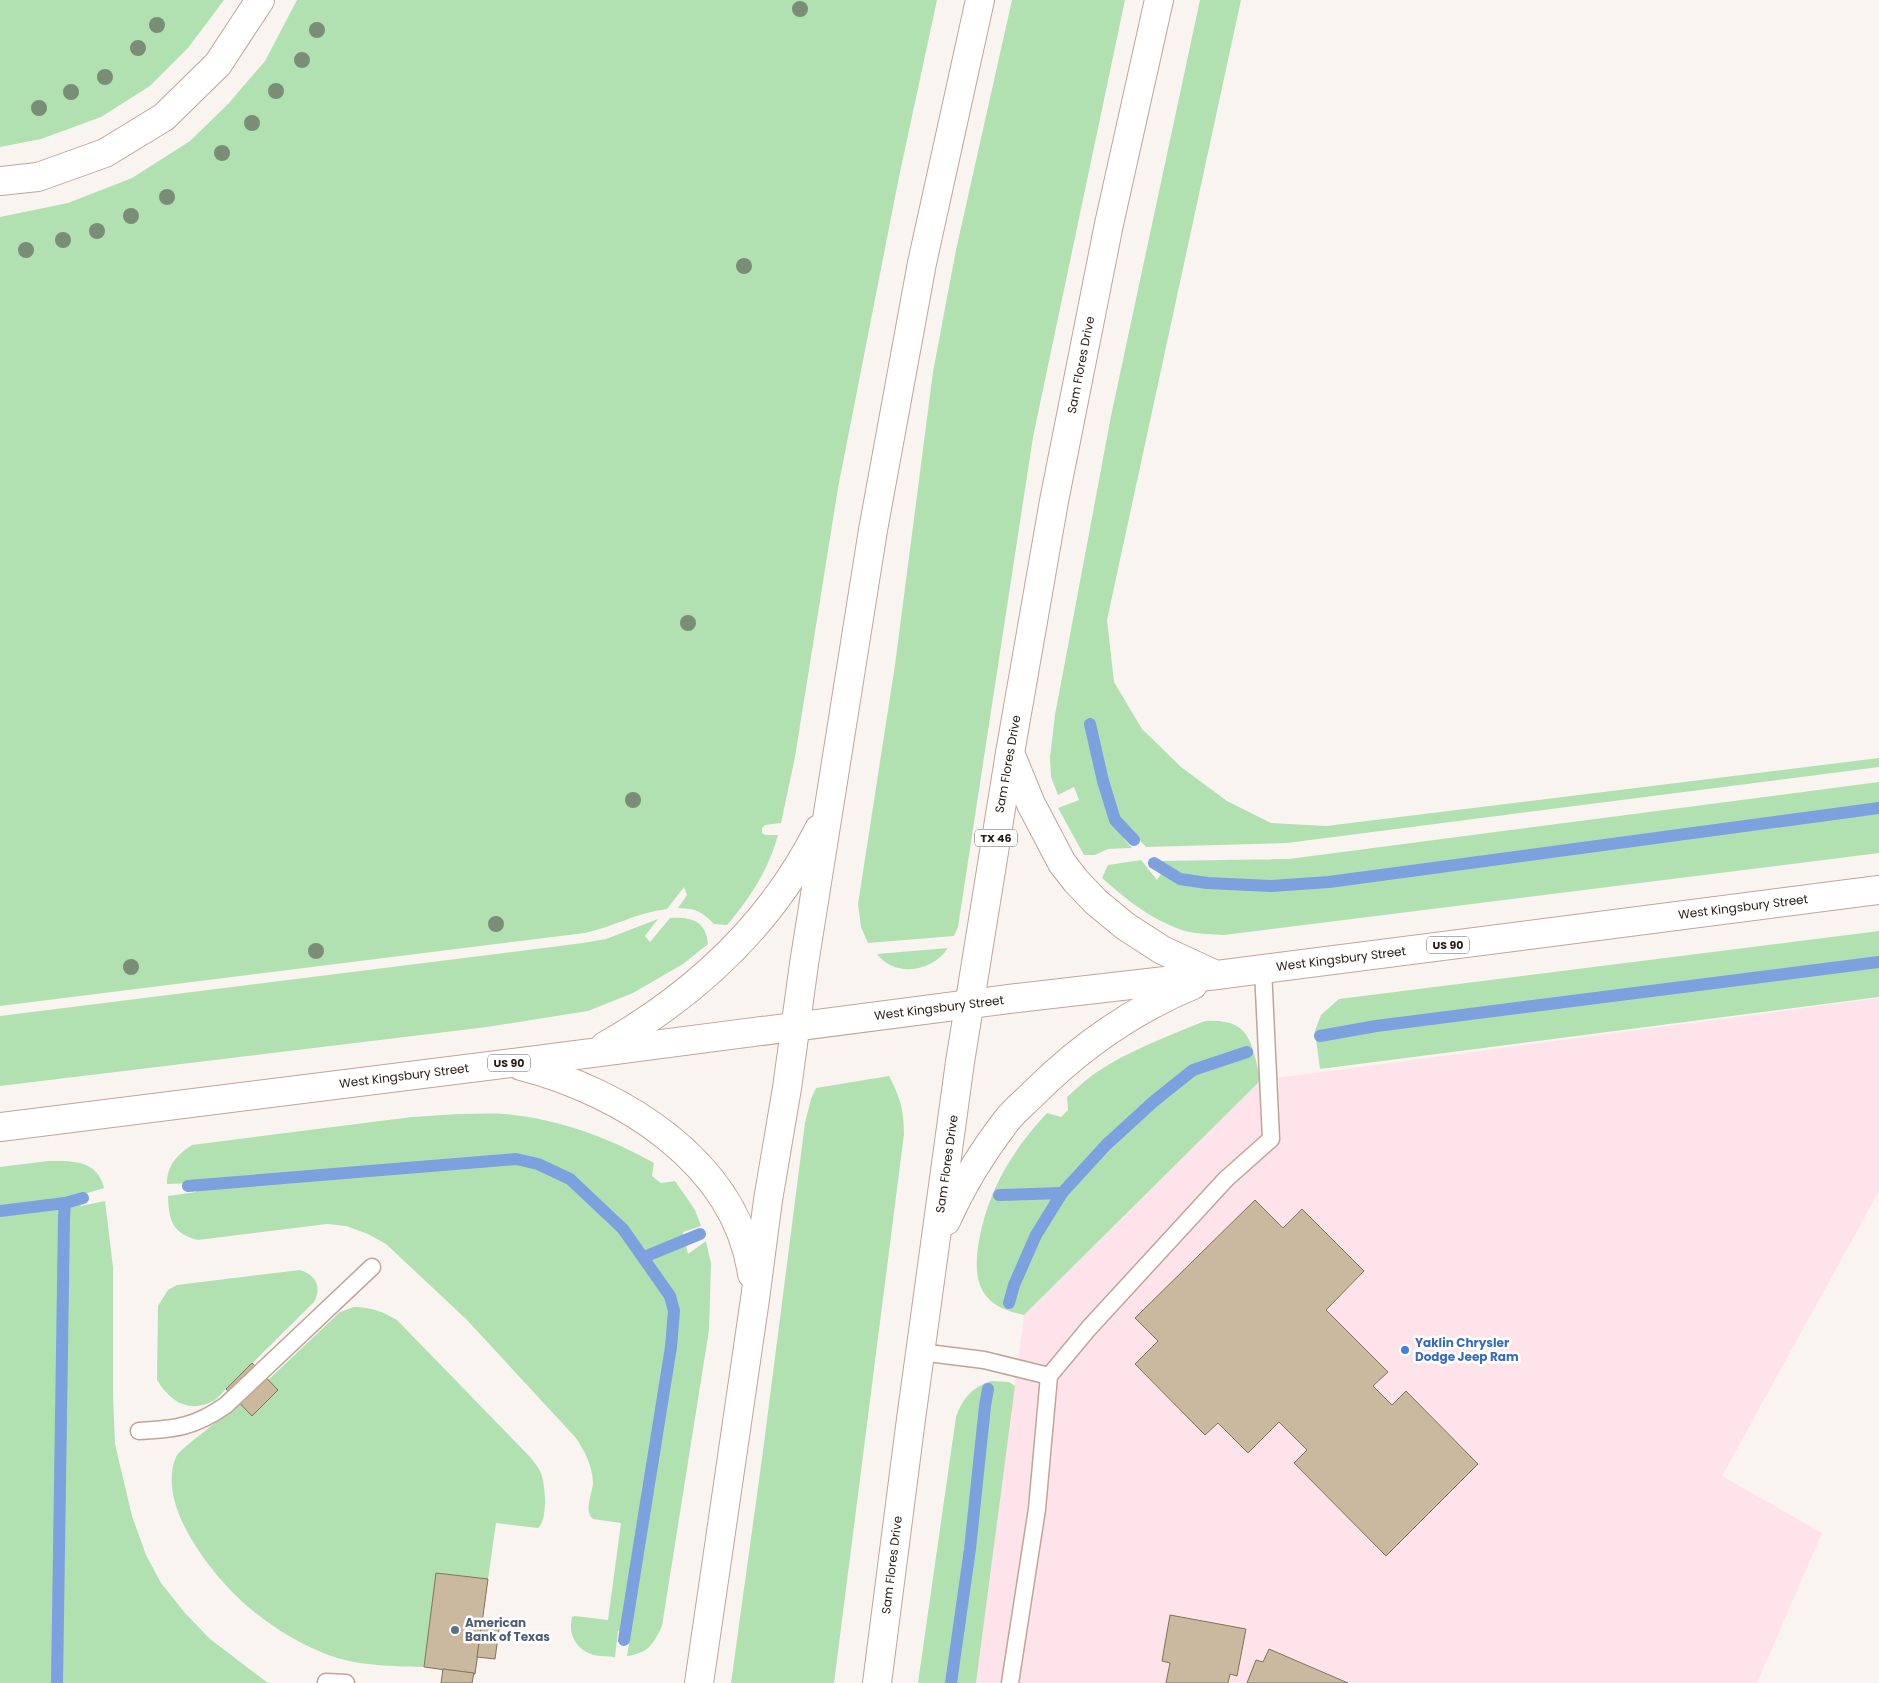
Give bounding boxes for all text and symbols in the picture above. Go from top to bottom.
street label: Sam Flores Drive [1063,315,1098,415]
street label: Sam Flores Drive [991,714,1024,814]
road number: TX 46 [975,830,1017,846]
street label: West Kingsbury Street [1677,890,1809,923]
road number: US 90 [1427,936,1469,954]
street label: West Kingsbury Street [1275,942,1407,975]
street label: West Kingsbury Street [873,991,1005,1024]
road number: US 90 [488,1054,530,1072]
street label: West Kingsbury Street [338,1059,470,1092]
street label: Sam Flores Drive [931,1114,962,1214]
place label: Yaklin Chrysler Dodge Jeep Ram [1415,1334,1519,1365]
marker: Yaklin Chrysler Dodge Jeep Ram [1399,1344,1411,1356]
street label: Sam Flores Drive [877,1515,906,1615]
place label: American Bank of Texas [465,1614,550,1645]
marker: American Bank of Texas [449,1624,461,1636]

